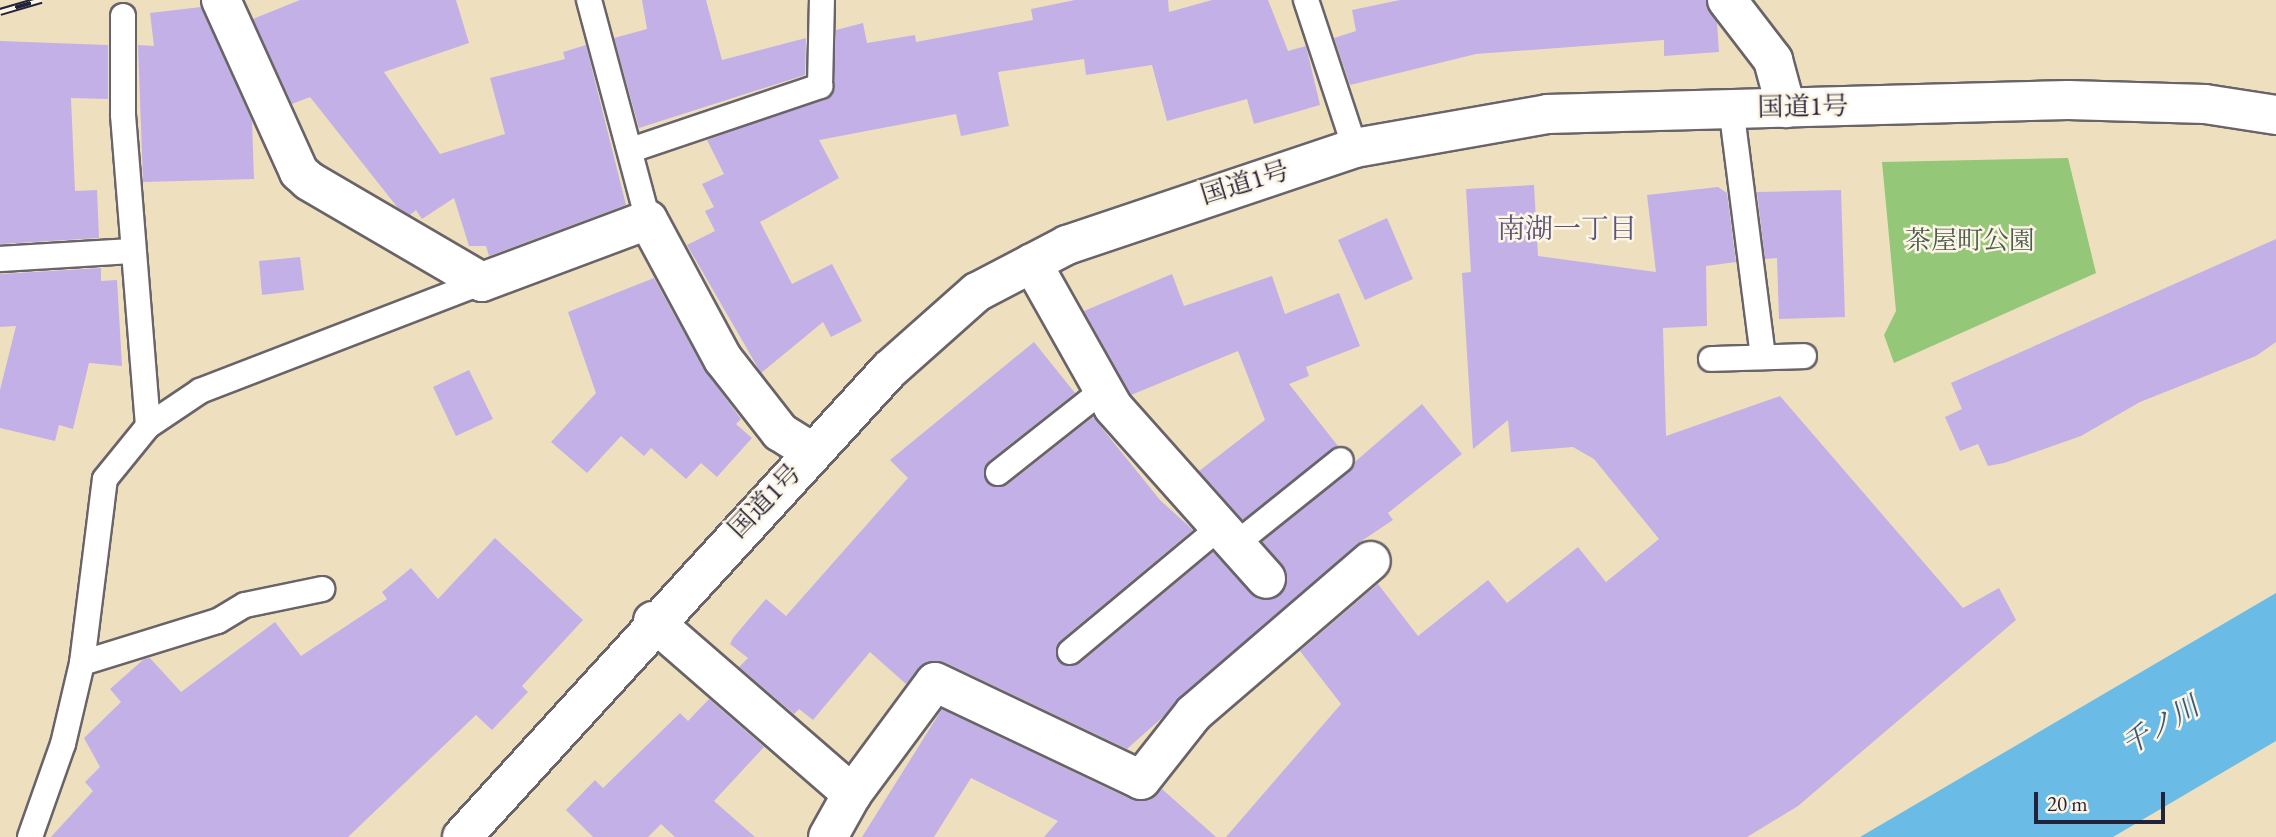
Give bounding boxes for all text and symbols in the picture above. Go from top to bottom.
street label: 国道1号 [1757,91,1849,123]
street label: 国道1号 [1197,155,1293,211]
district label: 南湖一丁目 [1497,211,1637,245]
park label: 茶屋町公園 [1905,225,2035,257]
street label: 国道1号 [722,458,808,544]
water label: 千ノ川 [2115,689,2205,761]
scale bar [2038,778,2169,822]
text: 20 m [2047,790,2088,817]

